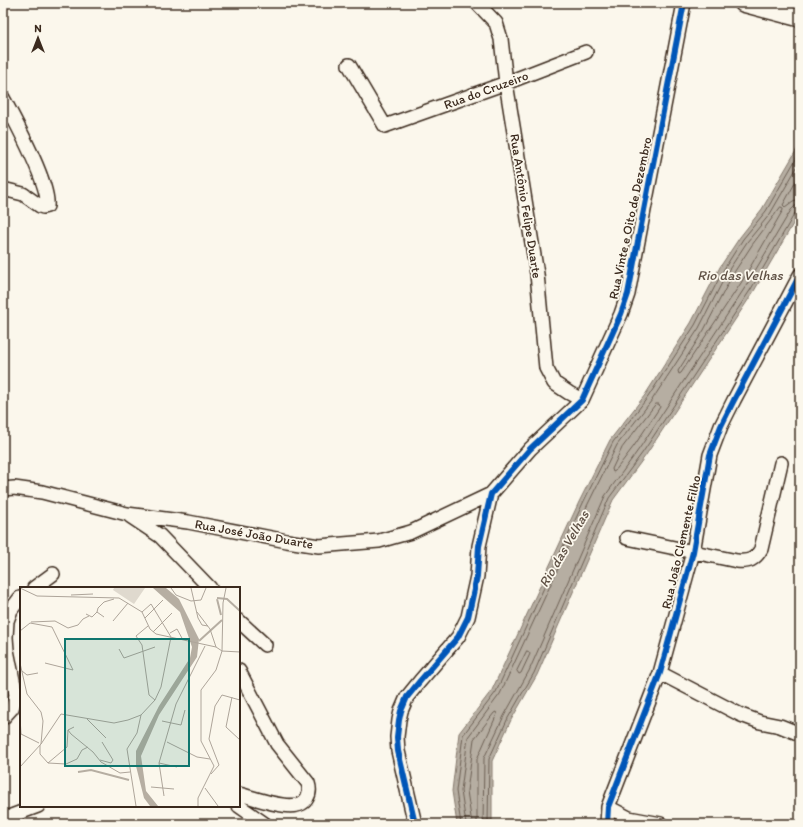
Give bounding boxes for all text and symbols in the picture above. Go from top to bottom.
north arrow [18,18,58,58]
text: N [34,22,42,35]
street label: Rua do Cruzeiro [442,68,531,112]
street label: Rua Antônio Felipe Duarte [507,133,545,279]
street label: Rua Vinte e Oito de Dezembro [605,135,655,301]
water label: Rio das Velhas [697,267,784,284]
street label: Rua João Clemente Filho [658,473,704,610]
water label: Rio das Velhas [535,507,593,590]
street label: Rua José João Duarte [194,516,314,552]
inset map [20,587,240,807]

